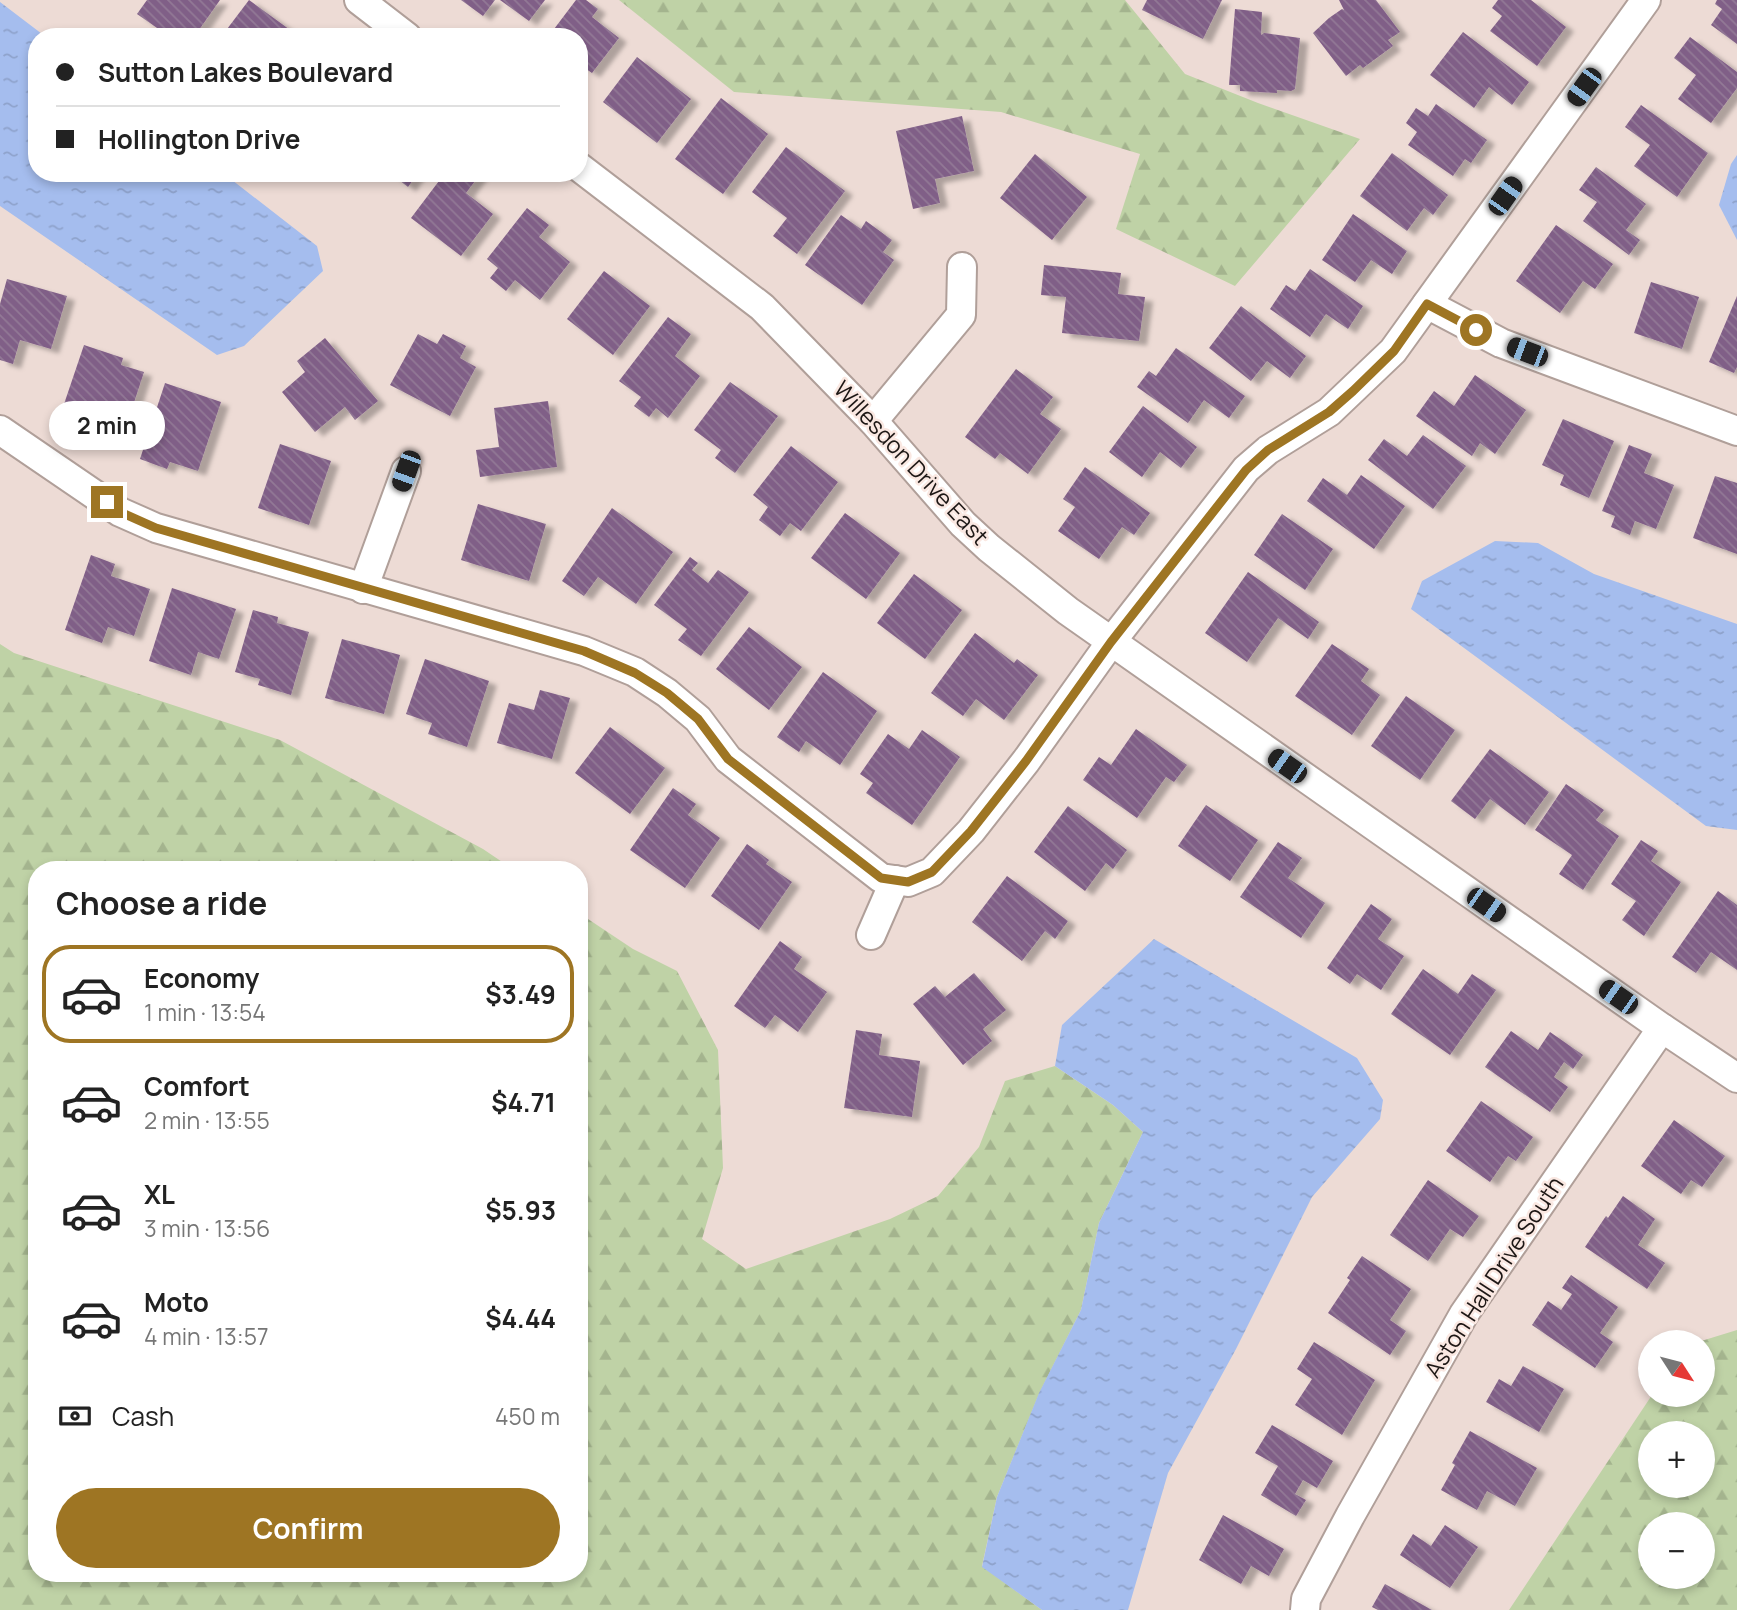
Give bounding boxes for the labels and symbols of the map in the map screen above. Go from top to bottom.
car [1564,64,1605,110]
car [1485,173,1526,219]
route start [1460,314,1492,346]
car [1504,335,1551,369]
street label: Willesdon Drive East [827,373,996,551]
callout: 2 min [49,400,165,449]
car [389,448,424,494]
route end [91,486,123,518]
car [1264,745,1311,787]
car [1463,884,1510,926]
car [1595,976,1642,1018]
street label: Aston Hall Drive South [1416,1170,1570,1383]
north arrow [1638,1330,1715,1407]

